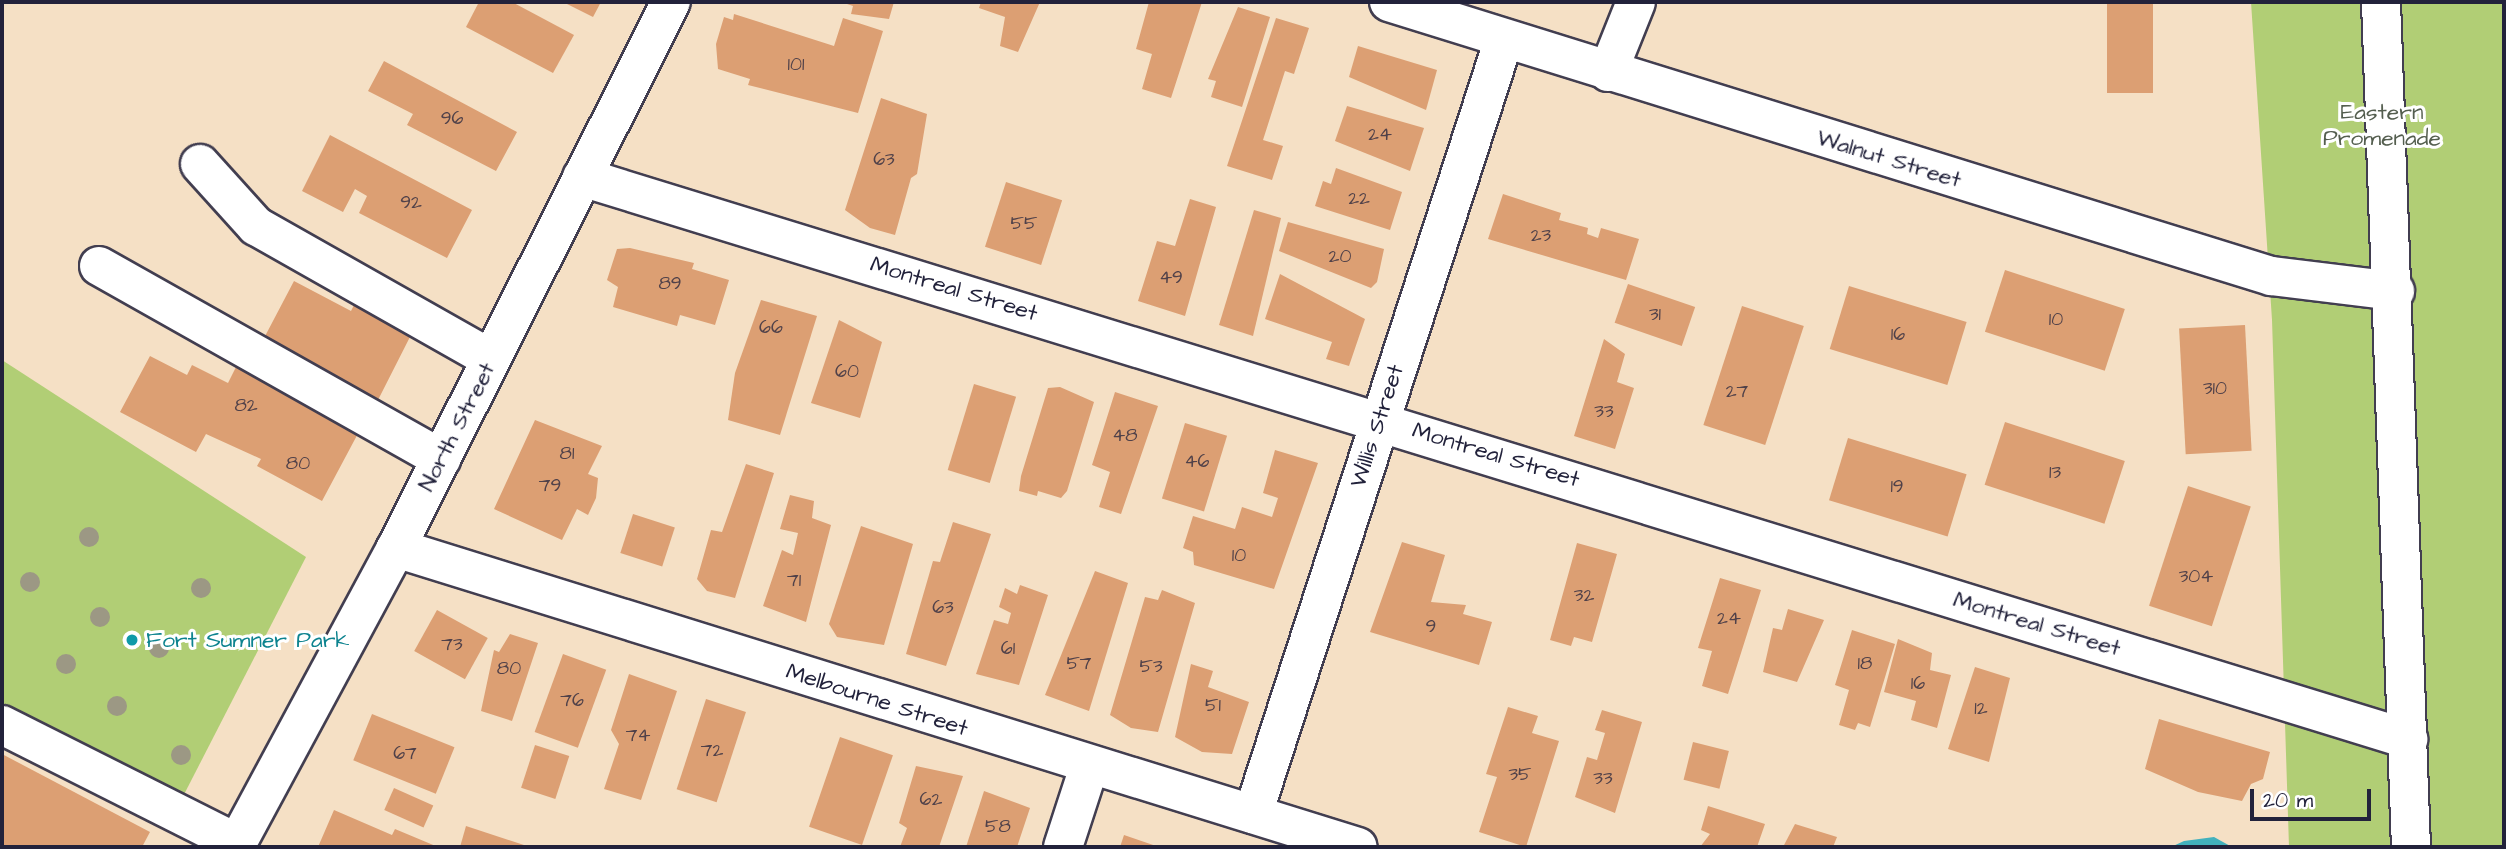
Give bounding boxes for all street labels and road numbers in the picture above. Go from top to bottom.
street label: Walnut Street [1813,124,1965,194]
street label: Montreal Street [867,250,1041,328]
street label: North Street [413,358,501,496]
street label: Willis Street [1344,361,1410,491]
street label: Montreal Street [1409,416,1583,494]
street label: Montreal Street [1950,585,2124,663]
street label: Melbourne Street [783,658,971,742]

